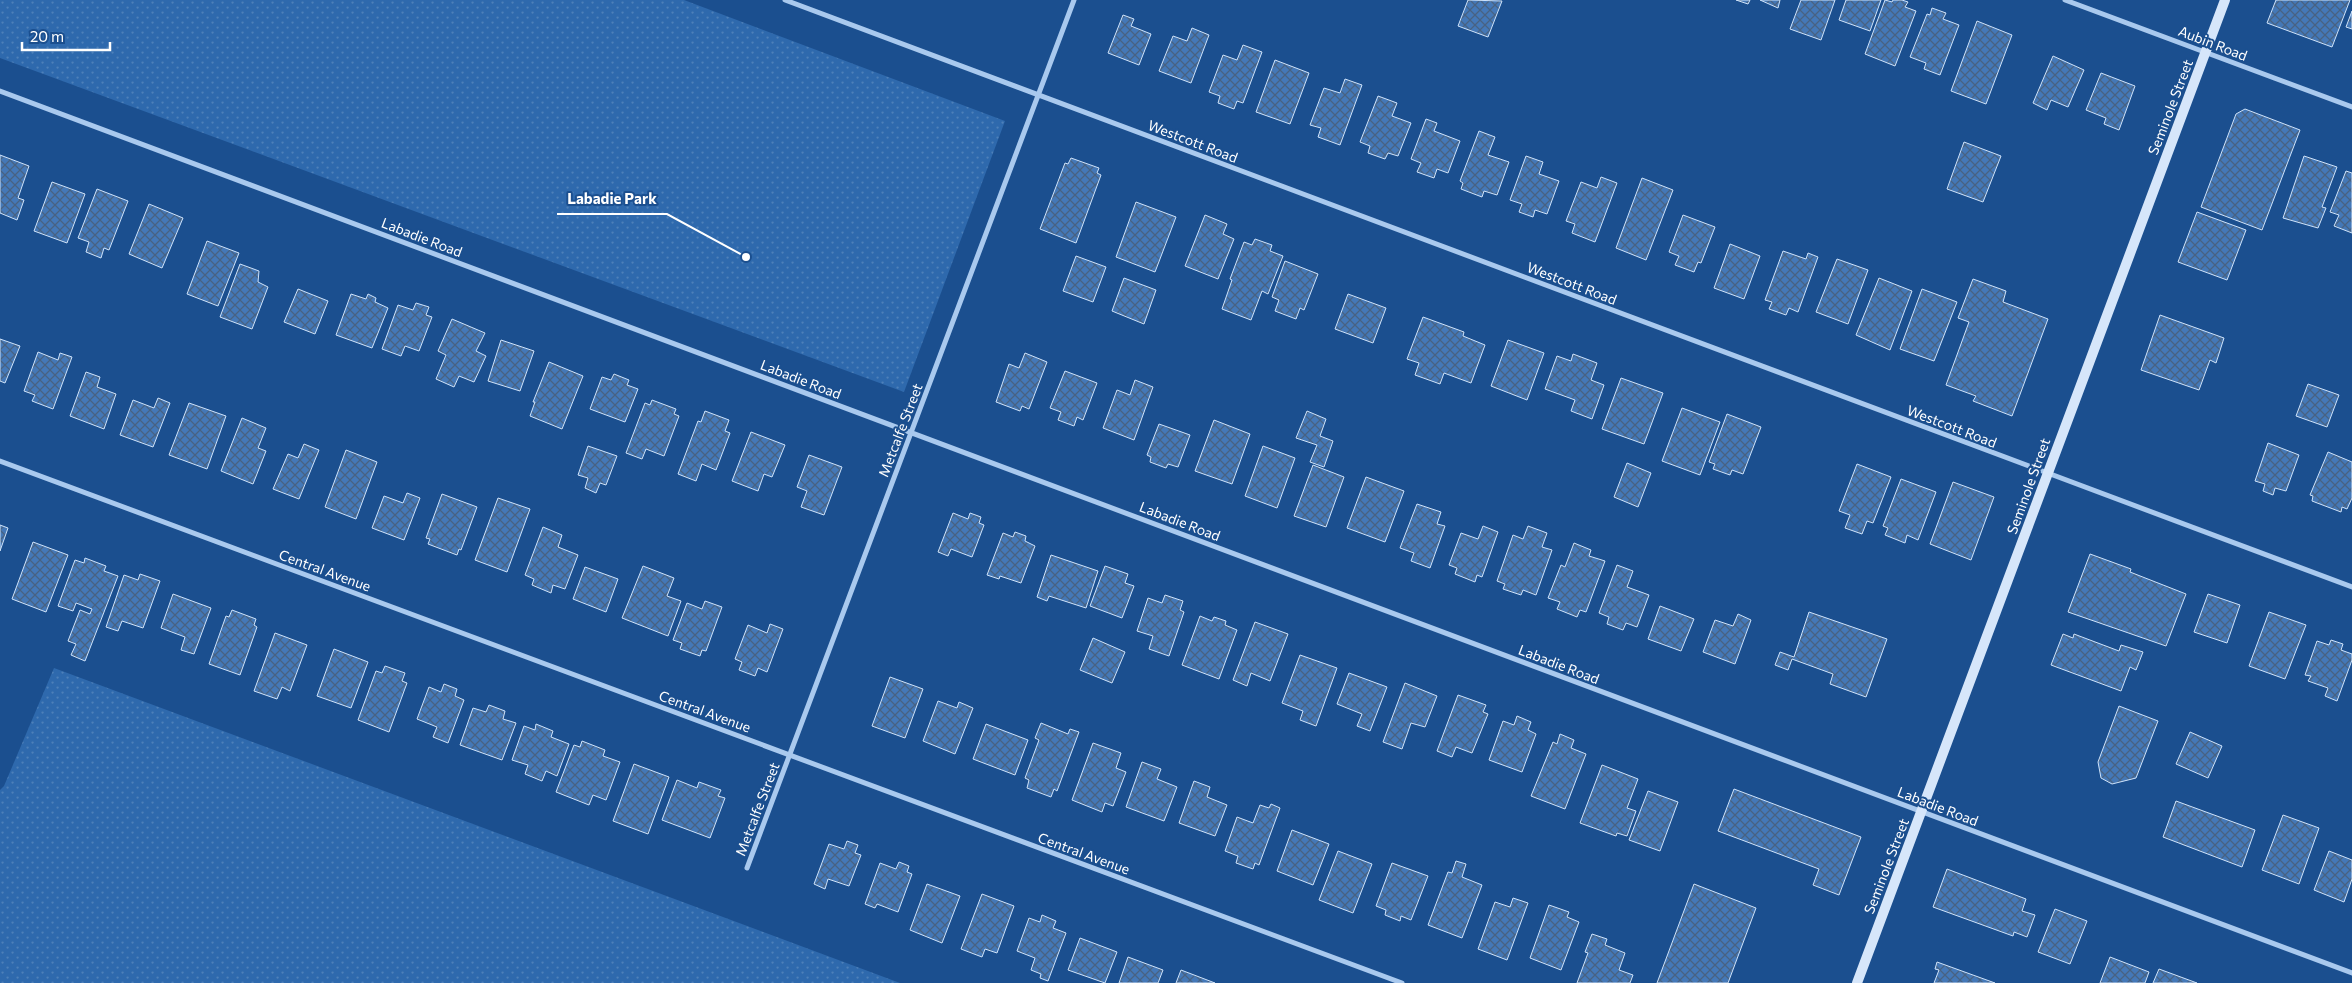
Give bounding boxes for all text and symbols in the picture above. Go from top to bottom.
scale bar [22,20,110,52]
street label: Aubin Road [2176,22,2250,64]
text: 20 m [30,27,64,45]
street label: Seminole Street [2144,57,2196,157]
street label: Westcott Road [1146,116,1240,166]
callout: Labadie Park [557,184,667,214]
text: Labadie Park [567,189,657,207]
street label: Labadie Road [379,214,465,260]
street label: Westcott Road [1525,258,1619,308]
street label: Labadie Road [758,356,844,402]
street label: Metcalfe Street [874,381,926,479]
street label: Westcott Road [1905,401,1999,451]
street label: Seminole Street [2003,435,2053,536]
street label: Labadie Road [1137,498,1223,544]
street label: Central Avenue [277,546,373,594]
street label: Labadie Road [1516,641,1602,687]
street label: Central Avenue [657,687,753,735]
street label: Metcalfe Street [731,760,783,858]
street label: Labadie Road [1895,783,1981,829]
street label: Seminole Street [1860,816,1912,916]
street label: Central Avenue [1036,829,1132,877]

